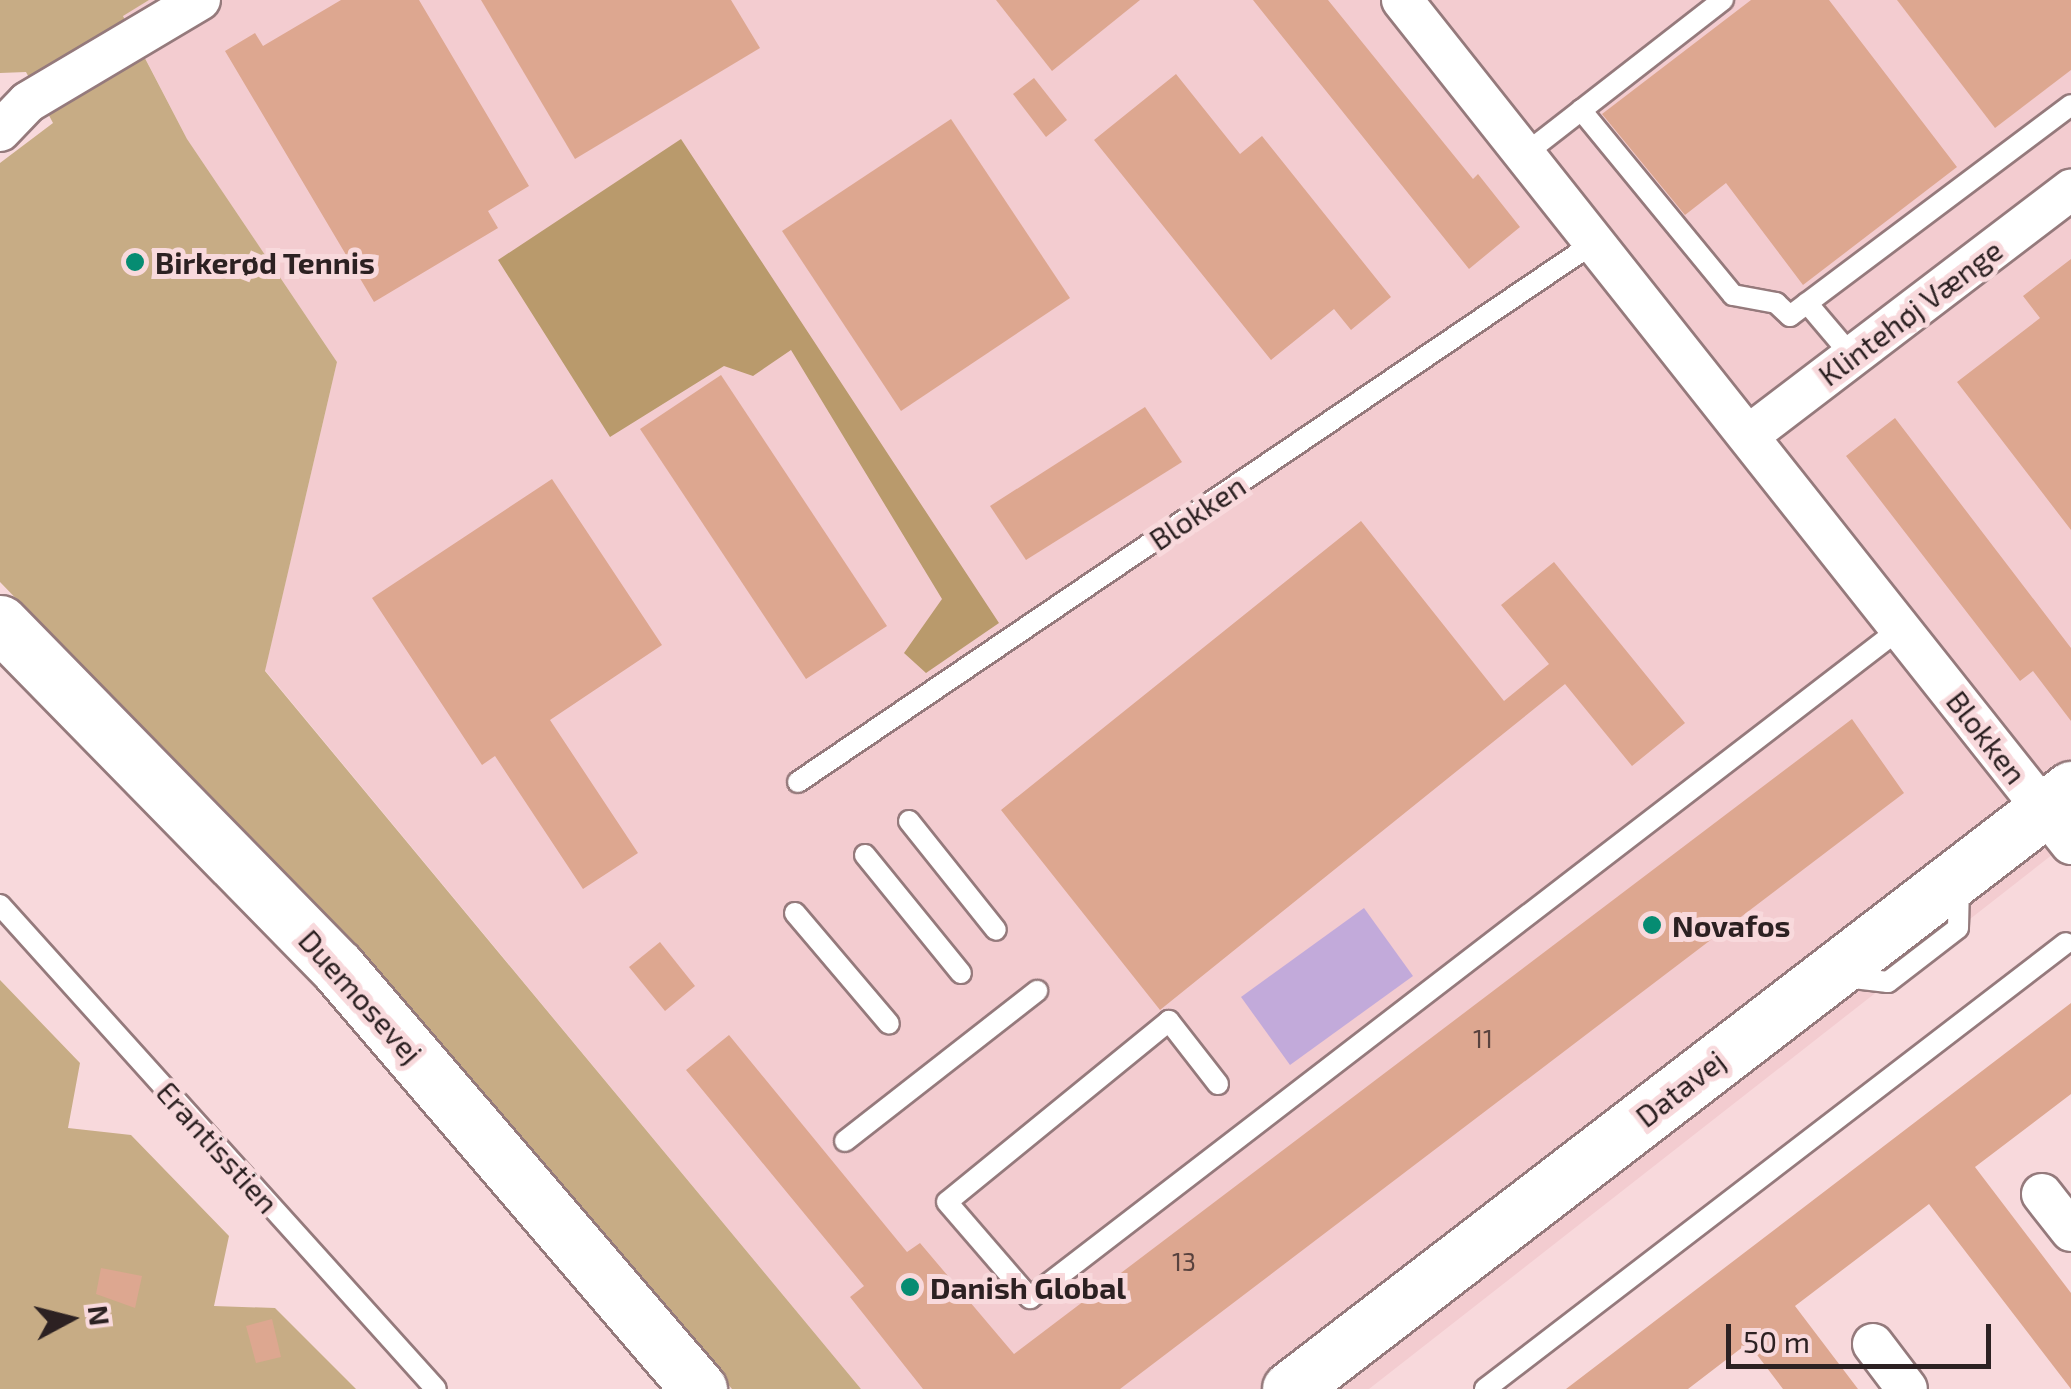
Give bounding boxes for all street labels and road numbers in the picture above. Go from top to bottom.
street label: Klintehøj Vænge [1811,231,2009,393]
street label: Blokken [1142,467,1252,557]
street label: Blokken [1940,683,2034,791]
street label: Duemosevej [292,922,430,1070]
street label: Datavej [1628,1042,1732,1134]
street label: Erantisstien [150,1074,286,1220]

